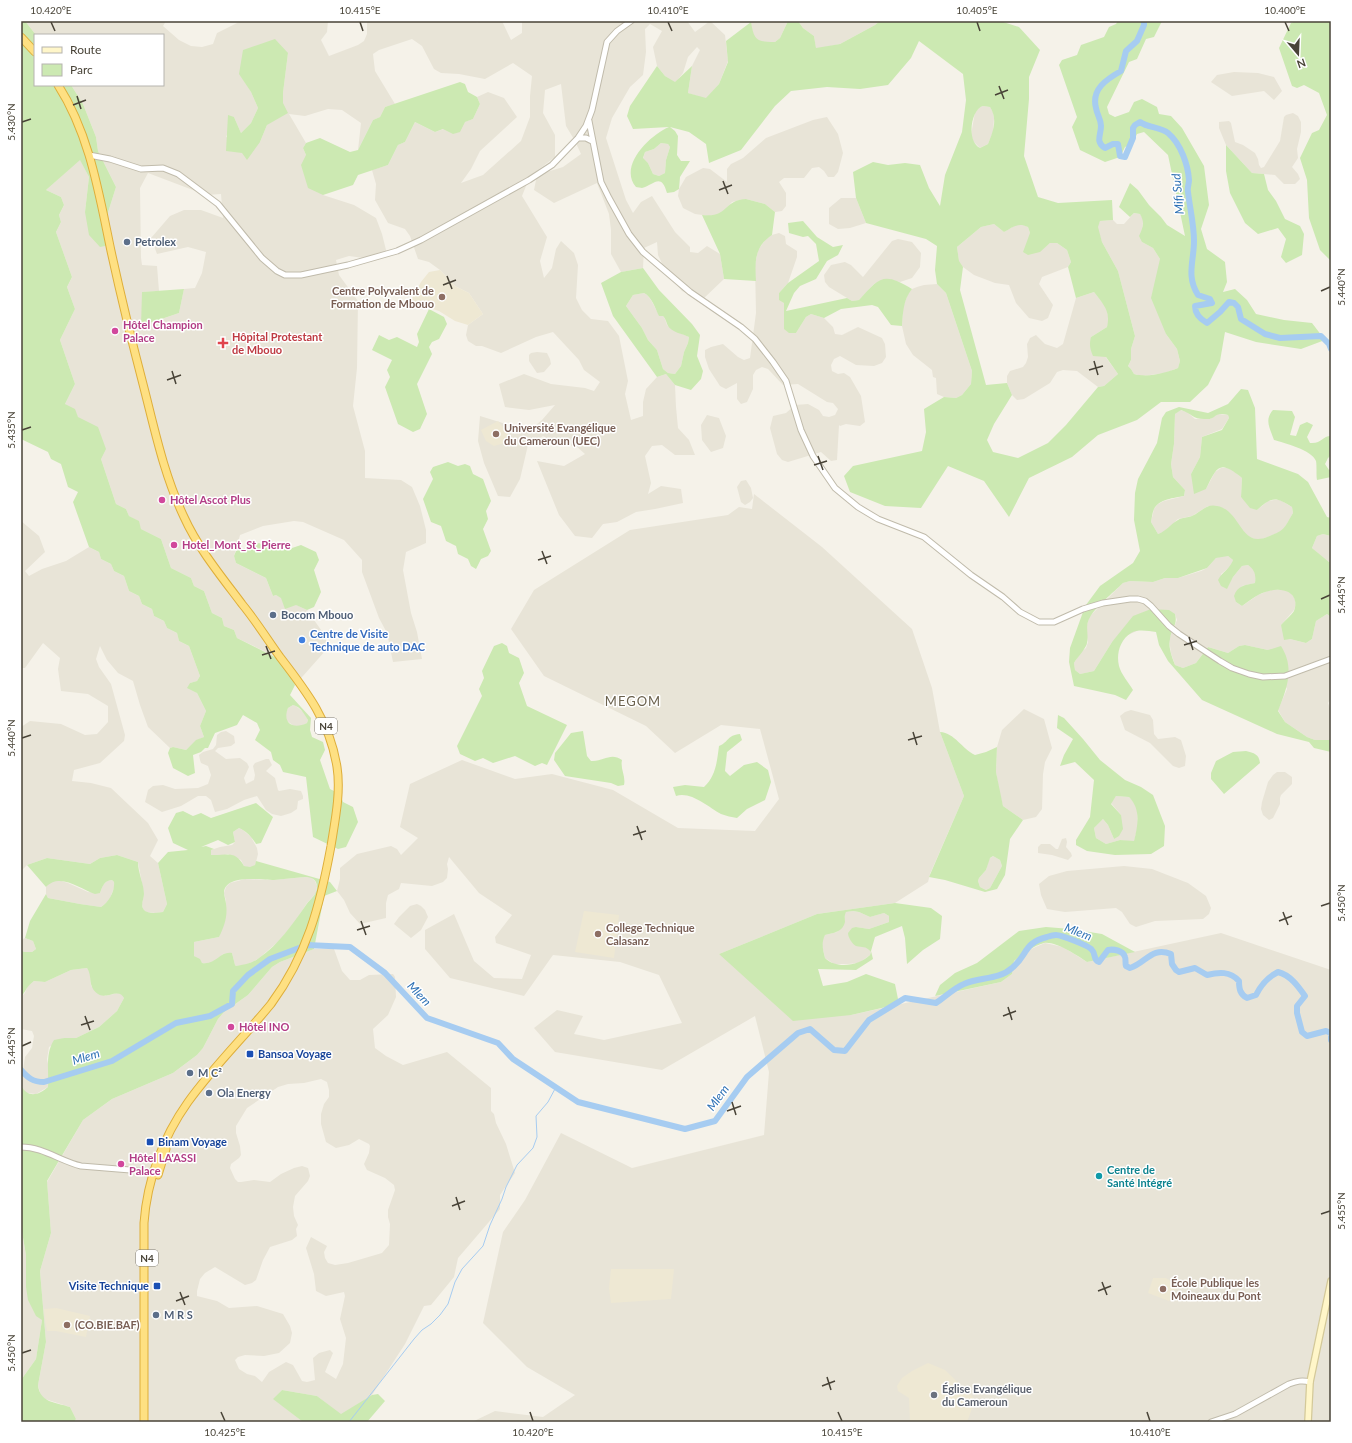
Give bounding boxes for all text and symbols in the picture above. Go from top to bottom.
text: 10.420°E [30,4,72,16]
text: 10.415°E [339,4,381,16]
text: 10.410°E [647,4,689,16]
text: 10.405°E [956,4,998,16]
text: 10.400°E [1264,4,1306,16]
legend [34,34,164,86]
north arrow [1278,34,1318,74]
text: Route [70,42,101,57]
text: N [1295,56,1308,71]
text: Parc [70,62,93,77]
text: 5.430°N [5,103,17,141]
water label: Mifi Sud [1168,172,1187,215]
place label: Petrolex [135,235,176,248]
marker: Petrolex [122,237,132,247]
text: 5.440°N [1335,268,1347,306]
place label: Centre Polyvalent de Formation de Mbouo [331,284,434,310]
marker: Centre Polyvalent de Formation de Mbouo [437,292,447,302]
place label: Hôtel Champion Palace [123,318,203,344]
marker: Hôtel Champion Palace [110,326,120,336]
place label: Hôpital Protestant de Mbouo [232,330,323,356]
marker: Hôpital Protestant de Mbouo [217,337,229,349]
text: 5.435°N [5,411,17,449]
place label: Université Evangélique du Cameroun (UEC) [504,421,616,447]
marker: Université Evangélique du Cameroun (UEC) [491,429,501,439]
place label: Hôtel Ascot Plus [170,493,251,506]
marker: Hôtel Ascot Plus [157,495,167,505]
place label: Hotel_Mont_St_Pierre [182,538,291,551]
marker: Hotel_Mont_St_Pierre [169,540,179,550]
text: 5.445°N [1335,576,1347,614]
place label: Bocom Mbouo [281,608,353,621]
marker: Bocom Mbouo [268,610,278,620]
place label: Centre de Visite Technique de auto DAC [310,627,426,653]
marker: Centre de Visite Technique de auto DAC [297,635,307,645]
district label: MEGOM [605,693,661,709]
road number: N4 [315,718,337,734]
text: 5.440°N [5,719,17,757]
text: 5.450°N [1335,884,1347,922]
water label: Mlem [1062,919,1094,944]
place label: College Technique Calasanz [606,921,695,947]
marker: College Technique Calasanz [593,929,603,939]
water label: Mlem [404,978,434,1009]
place label: Hôtel INO [239,1020,290,1033]
marker: Hôtel INO [226,1022,236,1032]
text: 5.445°N [5,1027,17,1065]
water label: Mlem [70,1045,102,1068]
place label: Bansoa Voyage [258,1047,332,1060]
marker: Bansoa Voyage [245,1049,255,1059]
place label: M C² [198,1066,222,1079]
marker: M C² [185,1068,195,1078]
water label: Mlem [703,1082,732,1114]
place label: Ola Energy [217,1086,271,1099]
marker: Ola Energy [204,1088,214,1098]
place label: Binam Voyage [158,1135,227,1148]
marker: Binam Voyage [145,1137,155,1147]
place label: Hôtel LA'ASSI Palace [129,1151,196,1177]
marker: Hôtel LA'ASSI Palace [116,1159,126,1169]
place label: Centre de Santé Intégré [1107,1163,1172,1189]
marker: Centre de Santé Intégré [1094,1171,1104,1181]
text: 5.455°N [1335,1192,1347,1230]
road number: N4 [136,1250,158,1266]
place label: École Publique les Moineaux du Pont [1171,1276,1262,1302]
place label: Visite Technique [68,1279,149,1292]
marker: Visite Technique [152,1281,162,1291]
marker: École Publique les Moineaux du Pont [1158,1284,1168,1294]
place label: M R S [164,1308,193,1321]
marker: M R S [151,1310,161,1320]
place label: (CO.BIE.BAF) [75,1318,140,1331]
marker: (CO.BIE.BAF) [62,1320,72,1330]
text: 5.450°N [5,1334,17,1372]
place label: Église Evangélique du Cameroun [942,1382,1032,1408]
marker: Église Evangélique du Cameroun [929,1390,939,1400]
text: 10.425°E [204,1426,246,1438]
text: 10.420°E [512,1426,554,1438]
text: 10.415°E [821,1426,863,1438]
text: 10.410°E [1129,1426,1171,1438]

